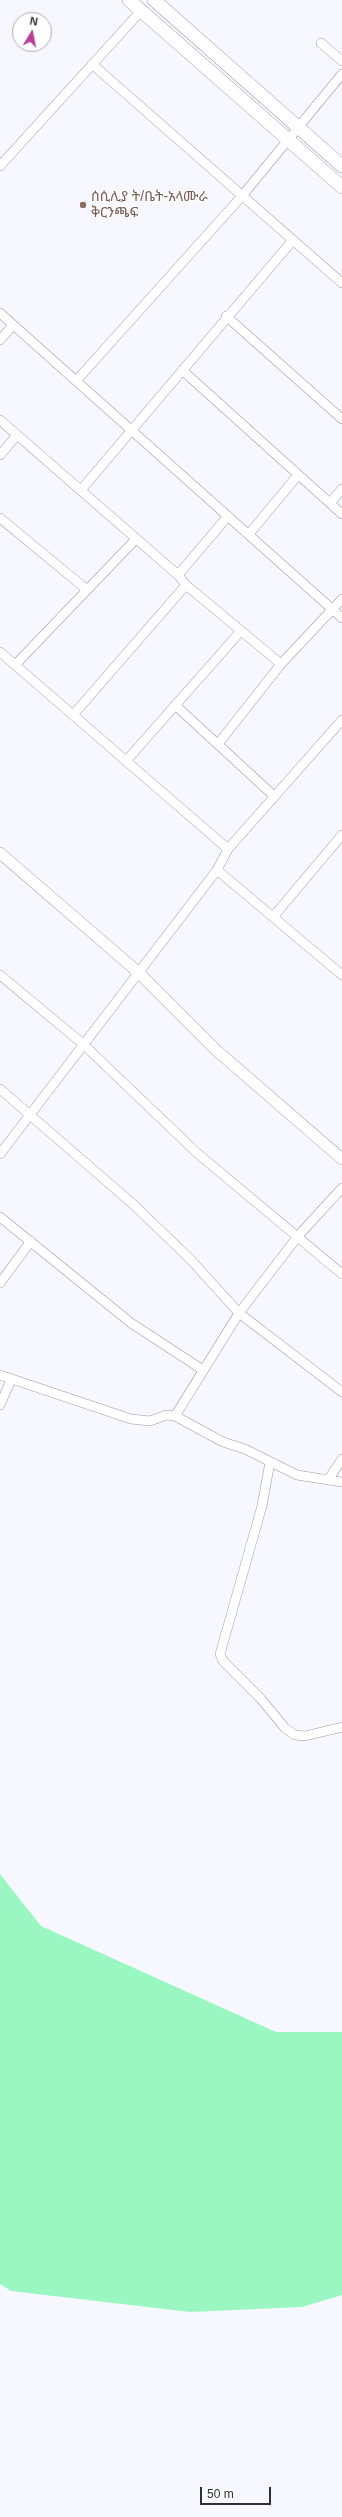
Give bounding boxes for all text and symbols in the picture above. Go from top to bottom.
north arrow [12,12,52,52]
text: N [29,15,39,28]
place label: ሰሲሊያ ት/ቤት-አላሙራ ቅርንጫፍ [91,189,208,222]
marker: ሰሲሊያ ት/ቤት-አላሙራ ቅርንጫፍ [78,200,88,210]
scale bar [202,2479,273,2505]
text: 50 m [207,2487,234,2501]

